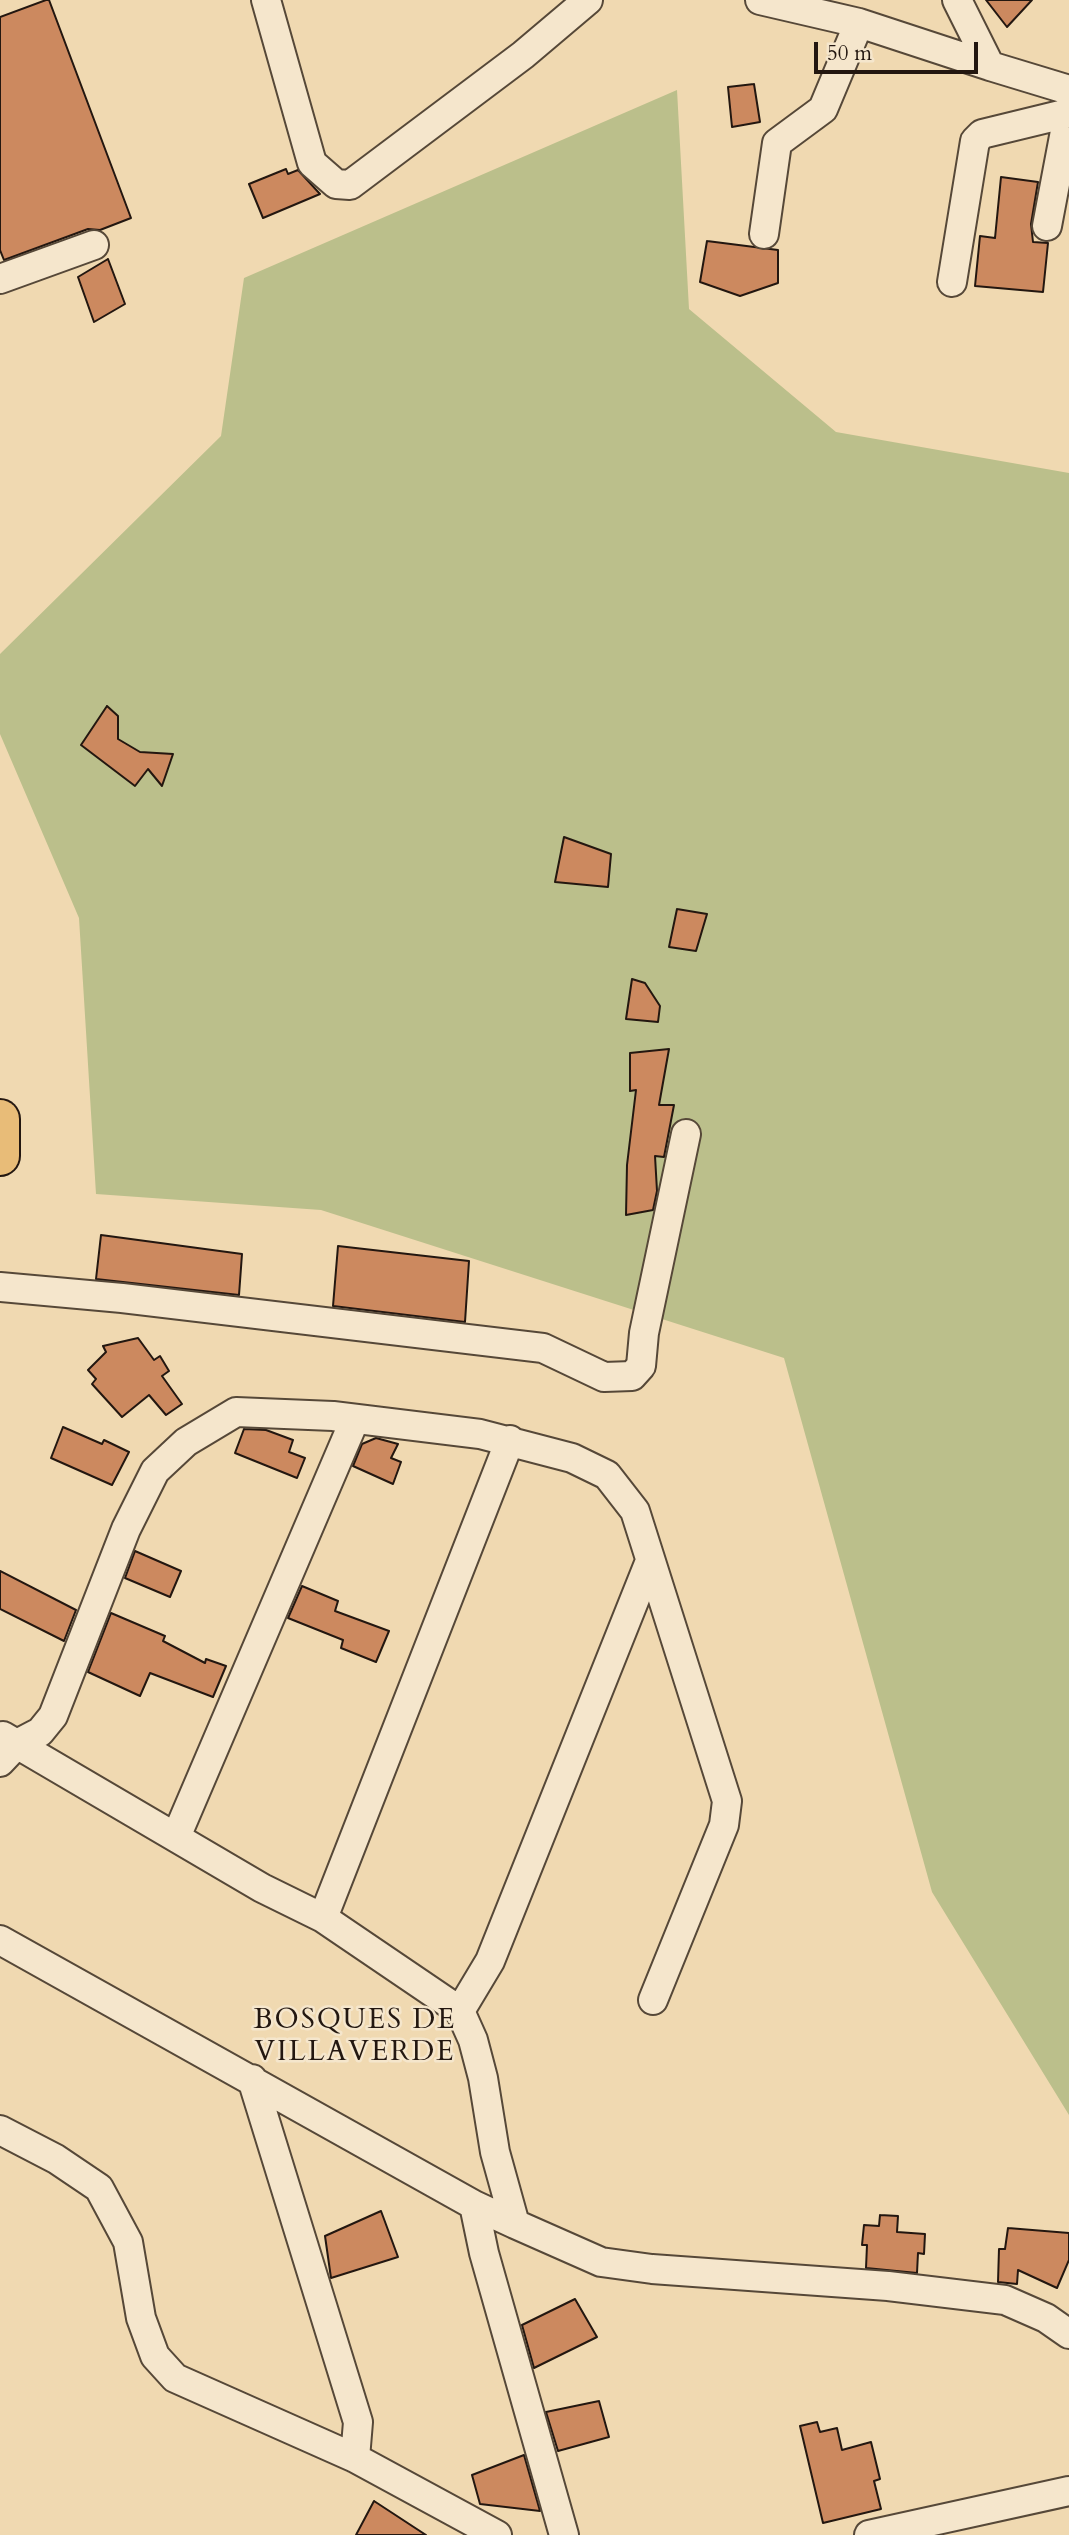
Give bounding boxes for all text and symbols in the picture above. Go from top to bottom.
scale bar [817,28,982,72]
text: 50 m [827,39,872,68]
district label: BOSQUES DE VILLAVERDE [255,2005,455,2071]

